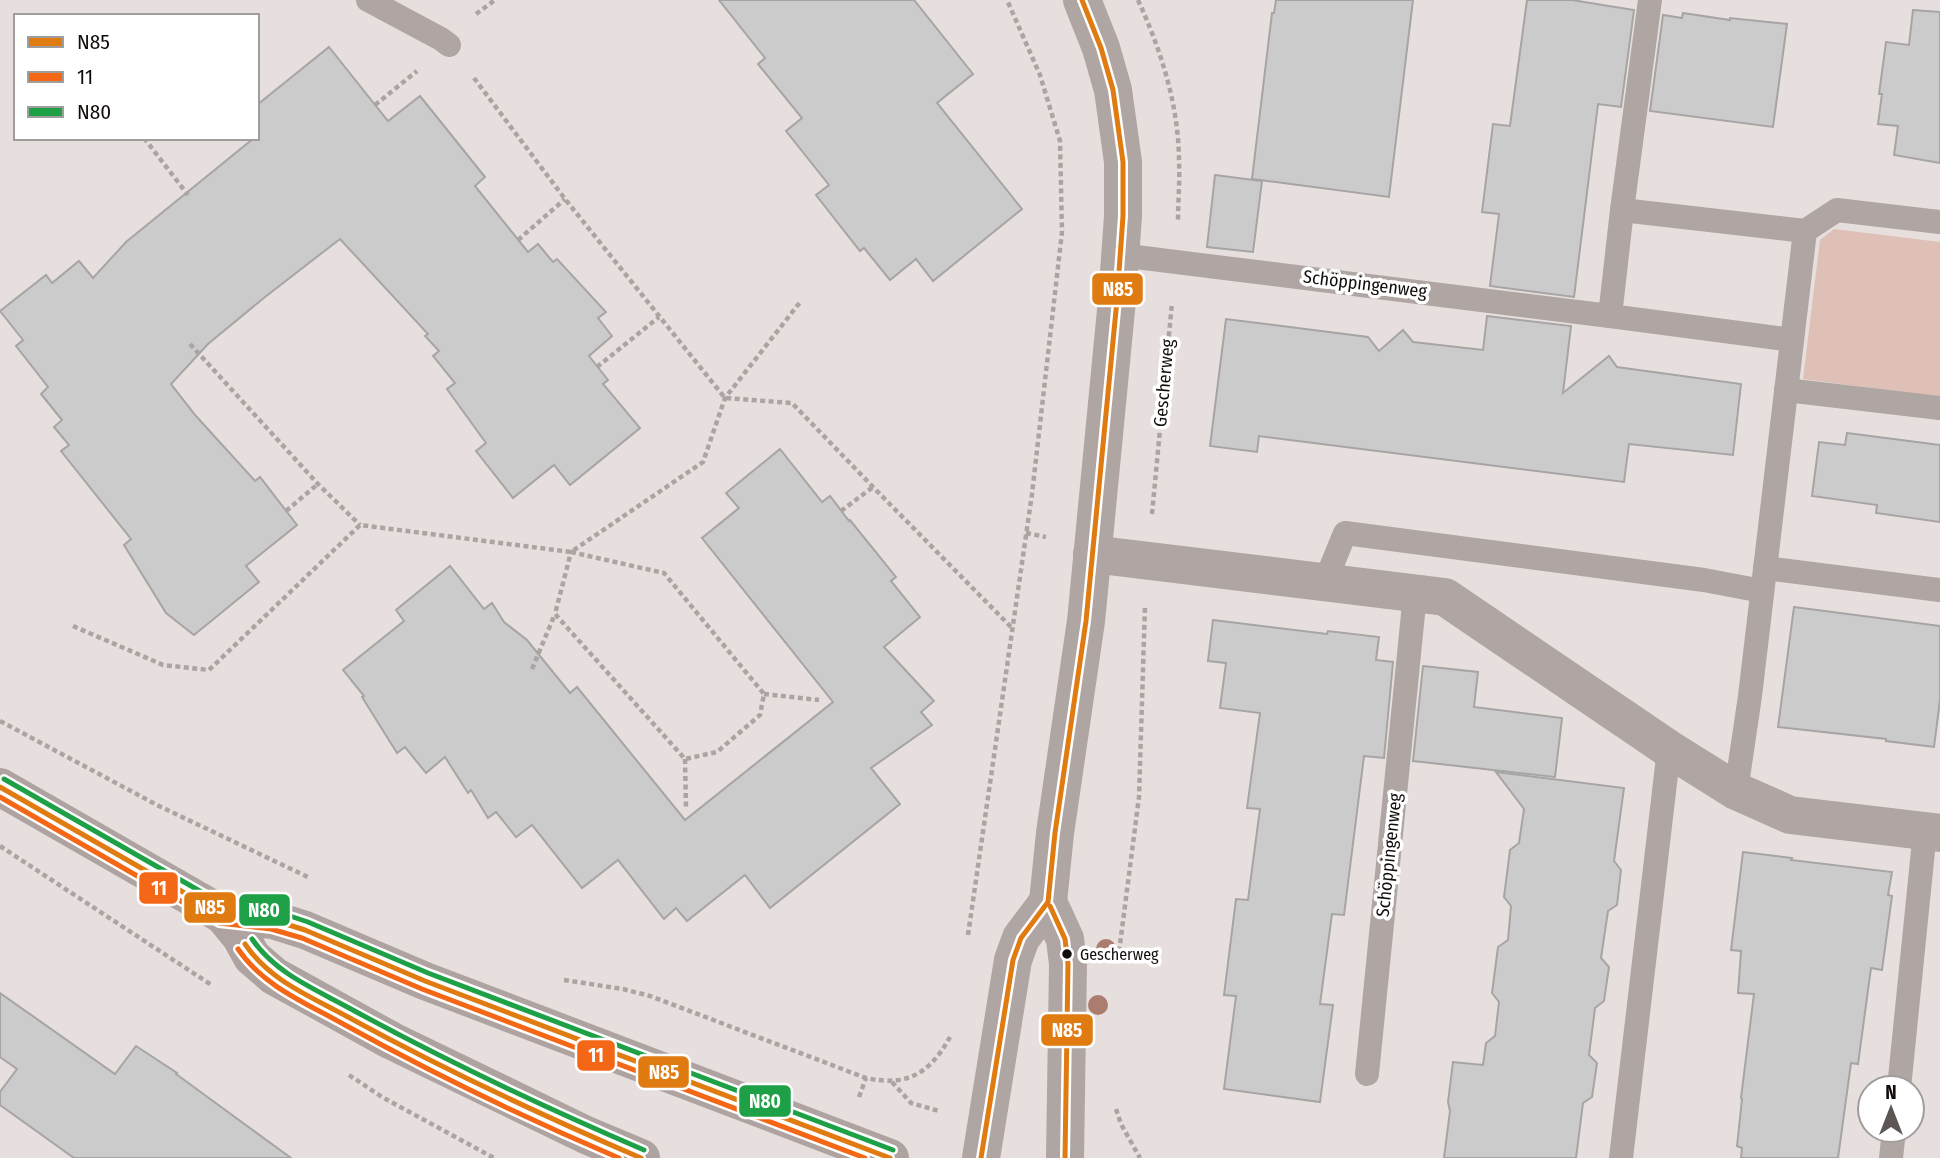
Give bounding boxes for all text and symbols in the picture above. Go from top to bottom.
legend [14,14,259,140]
text: N85 [77,29,110,55]
text: 11 [77,64,93,90]
text: N80 [77,99,111,125]
street label: Schöppingenweg [1302,265,1429,303]
line badge: N85 [1091,272,1144,306]
text: N85 [1103,278,1133,301]
street label: Gescherweg [1149,337,1179,428]
street label: Schöppingenweg [1372,791,1407,918]
line badge: 11 [138,871,179,905]
text: 11 [151,877,167,900]
line badge: N85 [183,891,237,924]
line badge: N80 [238,893,291,927]
text: N85 [195,896,225,919]
text: N80 [248,899,280,922]
place label: Gescherweg [1080,945,1159,964]
marker: Gescherweg [1060,947,1074,961]
line badge: N85 [1040,1013,1094,1047]
text: N85 [1052,1019,1082,1042]
line badge: 11 [576,1039,616,1072]
text: 11 [588,1044,604,1067]
line badge: N85 [637,1055,690,1089]
text: N85 [649,1061,679,1084]
north arrow [1856,1074,1926,1144]
text: N [1885,1081,1897,1104]
line badge: N80 [738,1084,792,1118]
text: N80 [749,1090,781,1113]

